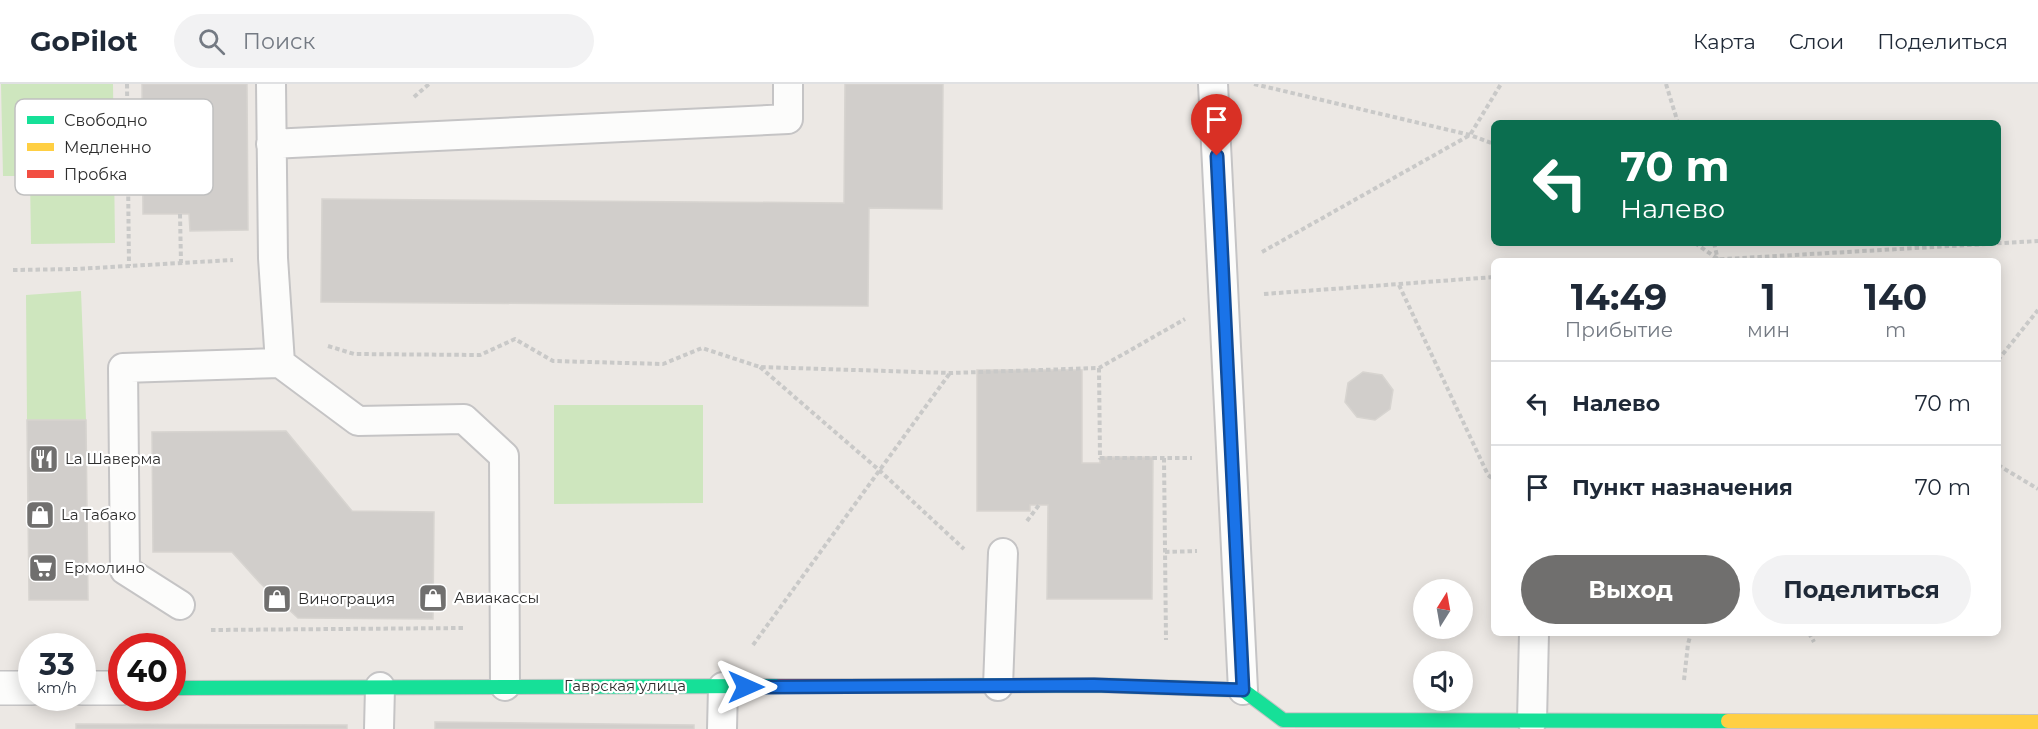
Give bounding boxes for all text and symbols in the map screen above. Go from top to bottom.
search box [174,14,594,68]
text: GoPilot [30,24,138,58]
icon: search [195,25,228,58]
text: Поиск [243,28,315,55]
text: Карта [1693,29,1756,54]
text: Слои [1789,29,1844,54]
text: Поделиться [1877,29,2008,54]
pin [1191,94,1242,156]
legend [15,99,213,195]
icon: arrive [1200,103,1233,136]
text: Свободно [64,111,147,130]
text: Медленно [64,138,151,157]
text: 70 m [1620,140,1730,192]
icon: left [1521,144,1599,222]
text: Пробка [64,165,127,184]
text: Налево [1620,192,1725,225]
text: 14:49 [1571,275,1667,319]
text: 1 [1761,275,1776,319]
text: 140 [1864,275,1927,319]
text: Прибытие [1565,318,1673,342]
text: мин [1747,318,1790,342]
text: m [1885,318,1906,342]
icon: left [1521,387,1554,420]
text: Налево [1572,390,1660,417]
text: 70 m [1915,390,1971,417]
restaurant icon: La Шаверма [28,443,60,475]
place label: La Шаверма [65,449,161,468]
icon: arrive [1521,471,1554,504]
text: Пункт назначения [1572,474,1793,501]
text: 70 m [1915,474,1971,501]
shop icon: La Табако [24,499,56,531]
place label: La Табако [61,505,136,524]
supermarket icon: Ермолино [27,552,59,584]
button: Выход [1521,555,1740,624]
button: Поделиться [1752,555,1971,624]
place label: Ермолино [64,558,145,577]
north arrow [1413,579,1473,639]
map controls [1413,579,1473,711]
shop icon: Авиакассы [417,582,449,614]
shop icon: Винограция [261,583,293,615]
place label: Авиакассы [454,588,539,607]
place label: Винограция [298,589,395,608]
speed limit sign: 40 [108,633,186,711]
text: 33 [39,646,75,683]
button: sound [1413,651,1473,711]
position arrow [714,655,778,719]
street label: Гаврская улица [564,676,686,695]
text: km/h [37,678,77,697]

